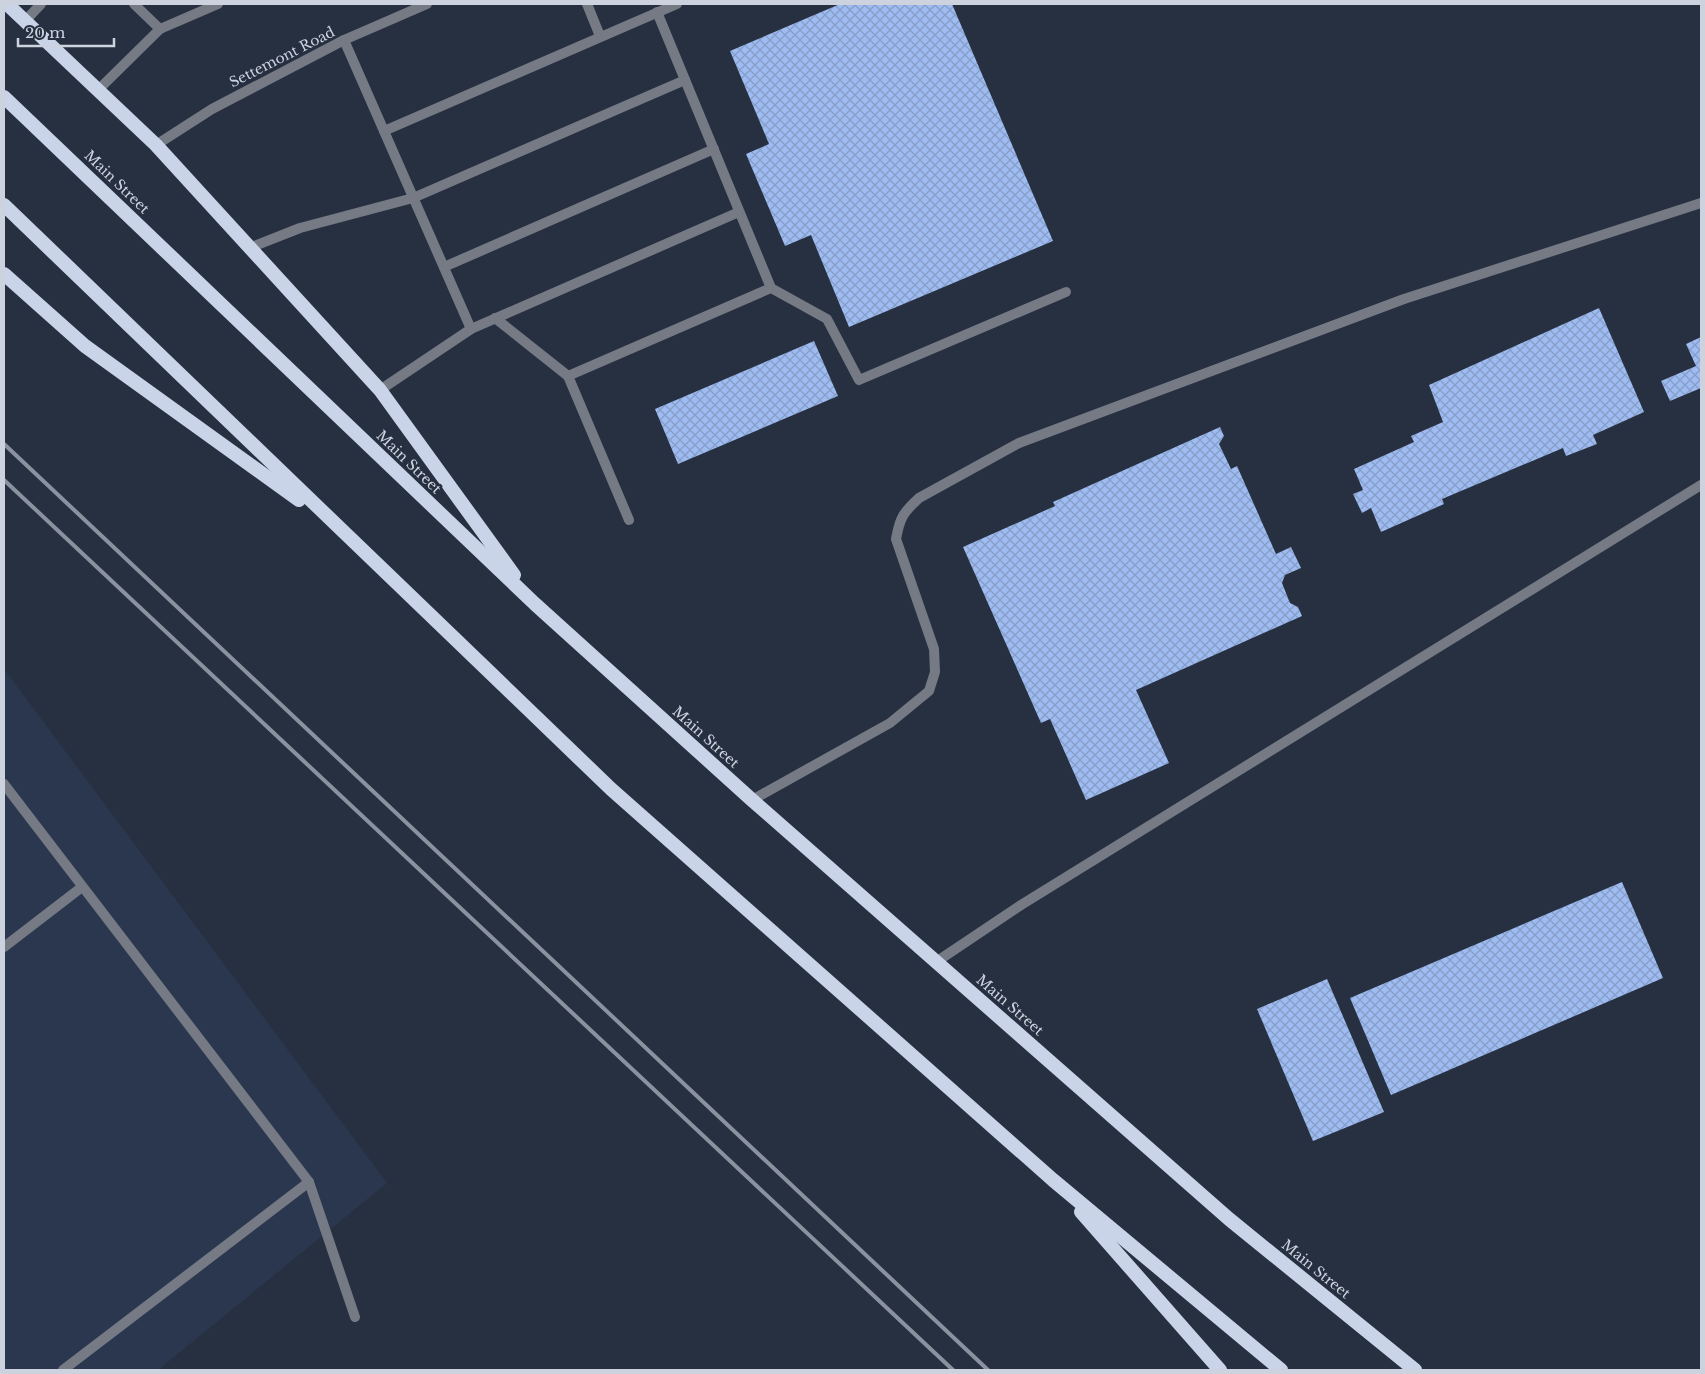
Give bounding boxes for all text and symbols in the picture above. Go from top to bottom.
scale bar [18,15,114,47]
street label: Settemont Road [226,22,338,91]
text: 20 m [25,23,65,42]
street label: Main Street [81,146,154,218]
street label: Main Street [373,426,446,498]
street label: Main Street [669,702,744,772]
street label: Main Street [973,971,1048,1040]
street label: Main Street [1278,1236,1355,1303]

